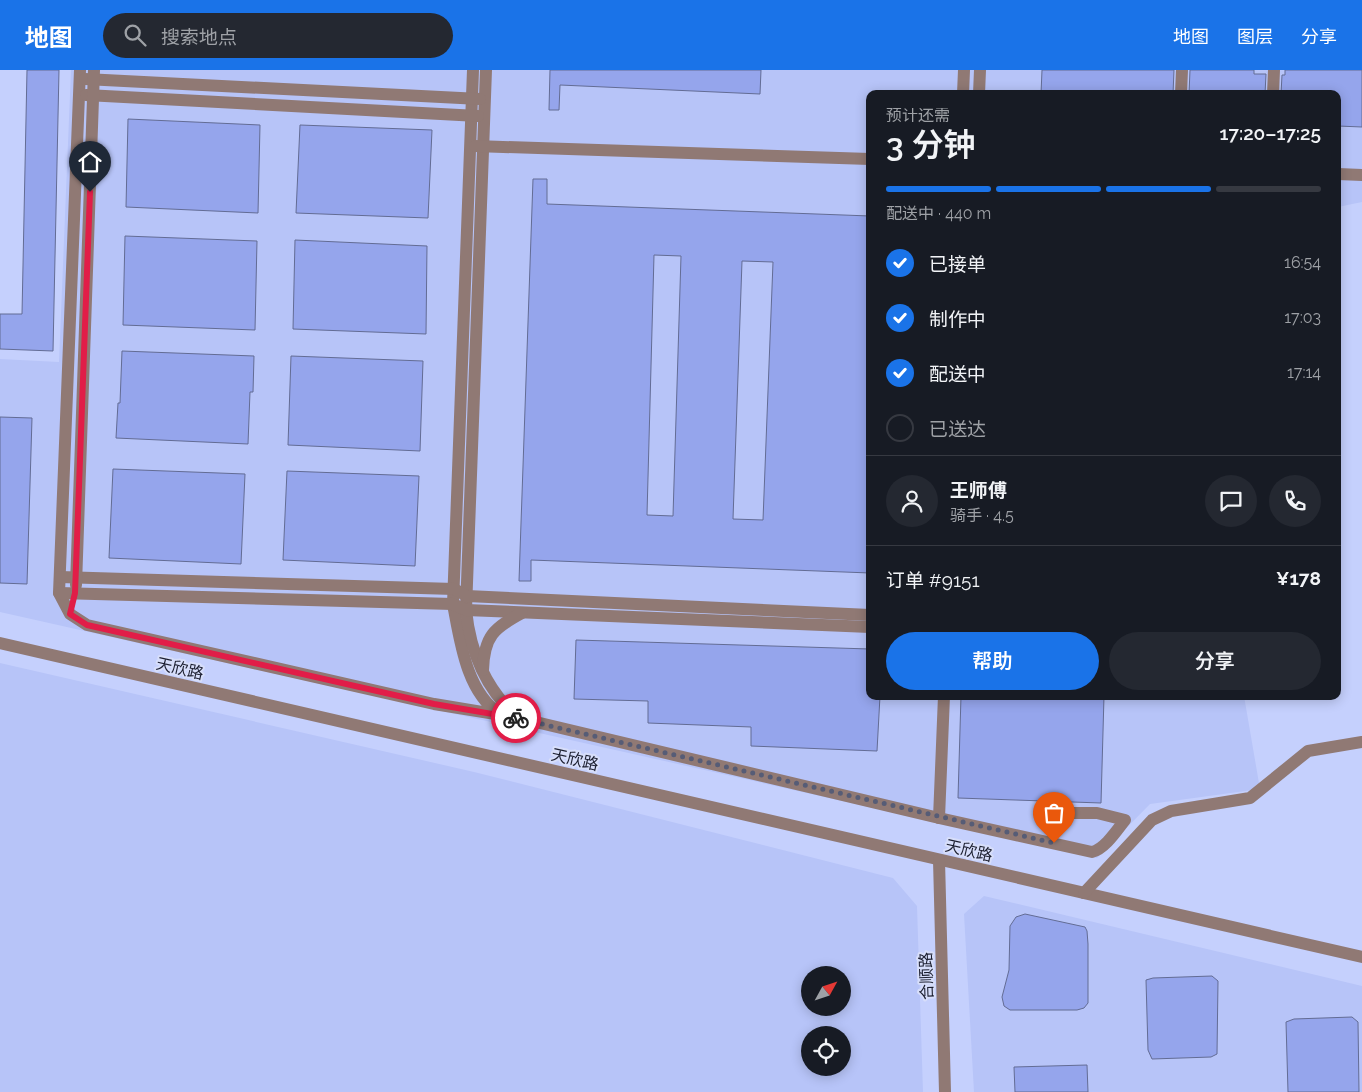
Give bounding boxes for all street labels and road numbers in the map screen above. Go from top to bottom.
street label: 天欣路 [154,654,205,683]
street label: 天欣路 [549,745,600,774]
street label: 天欣路 [943,836,994,865]
street label: 合顺路 [916,952,937,1000]

